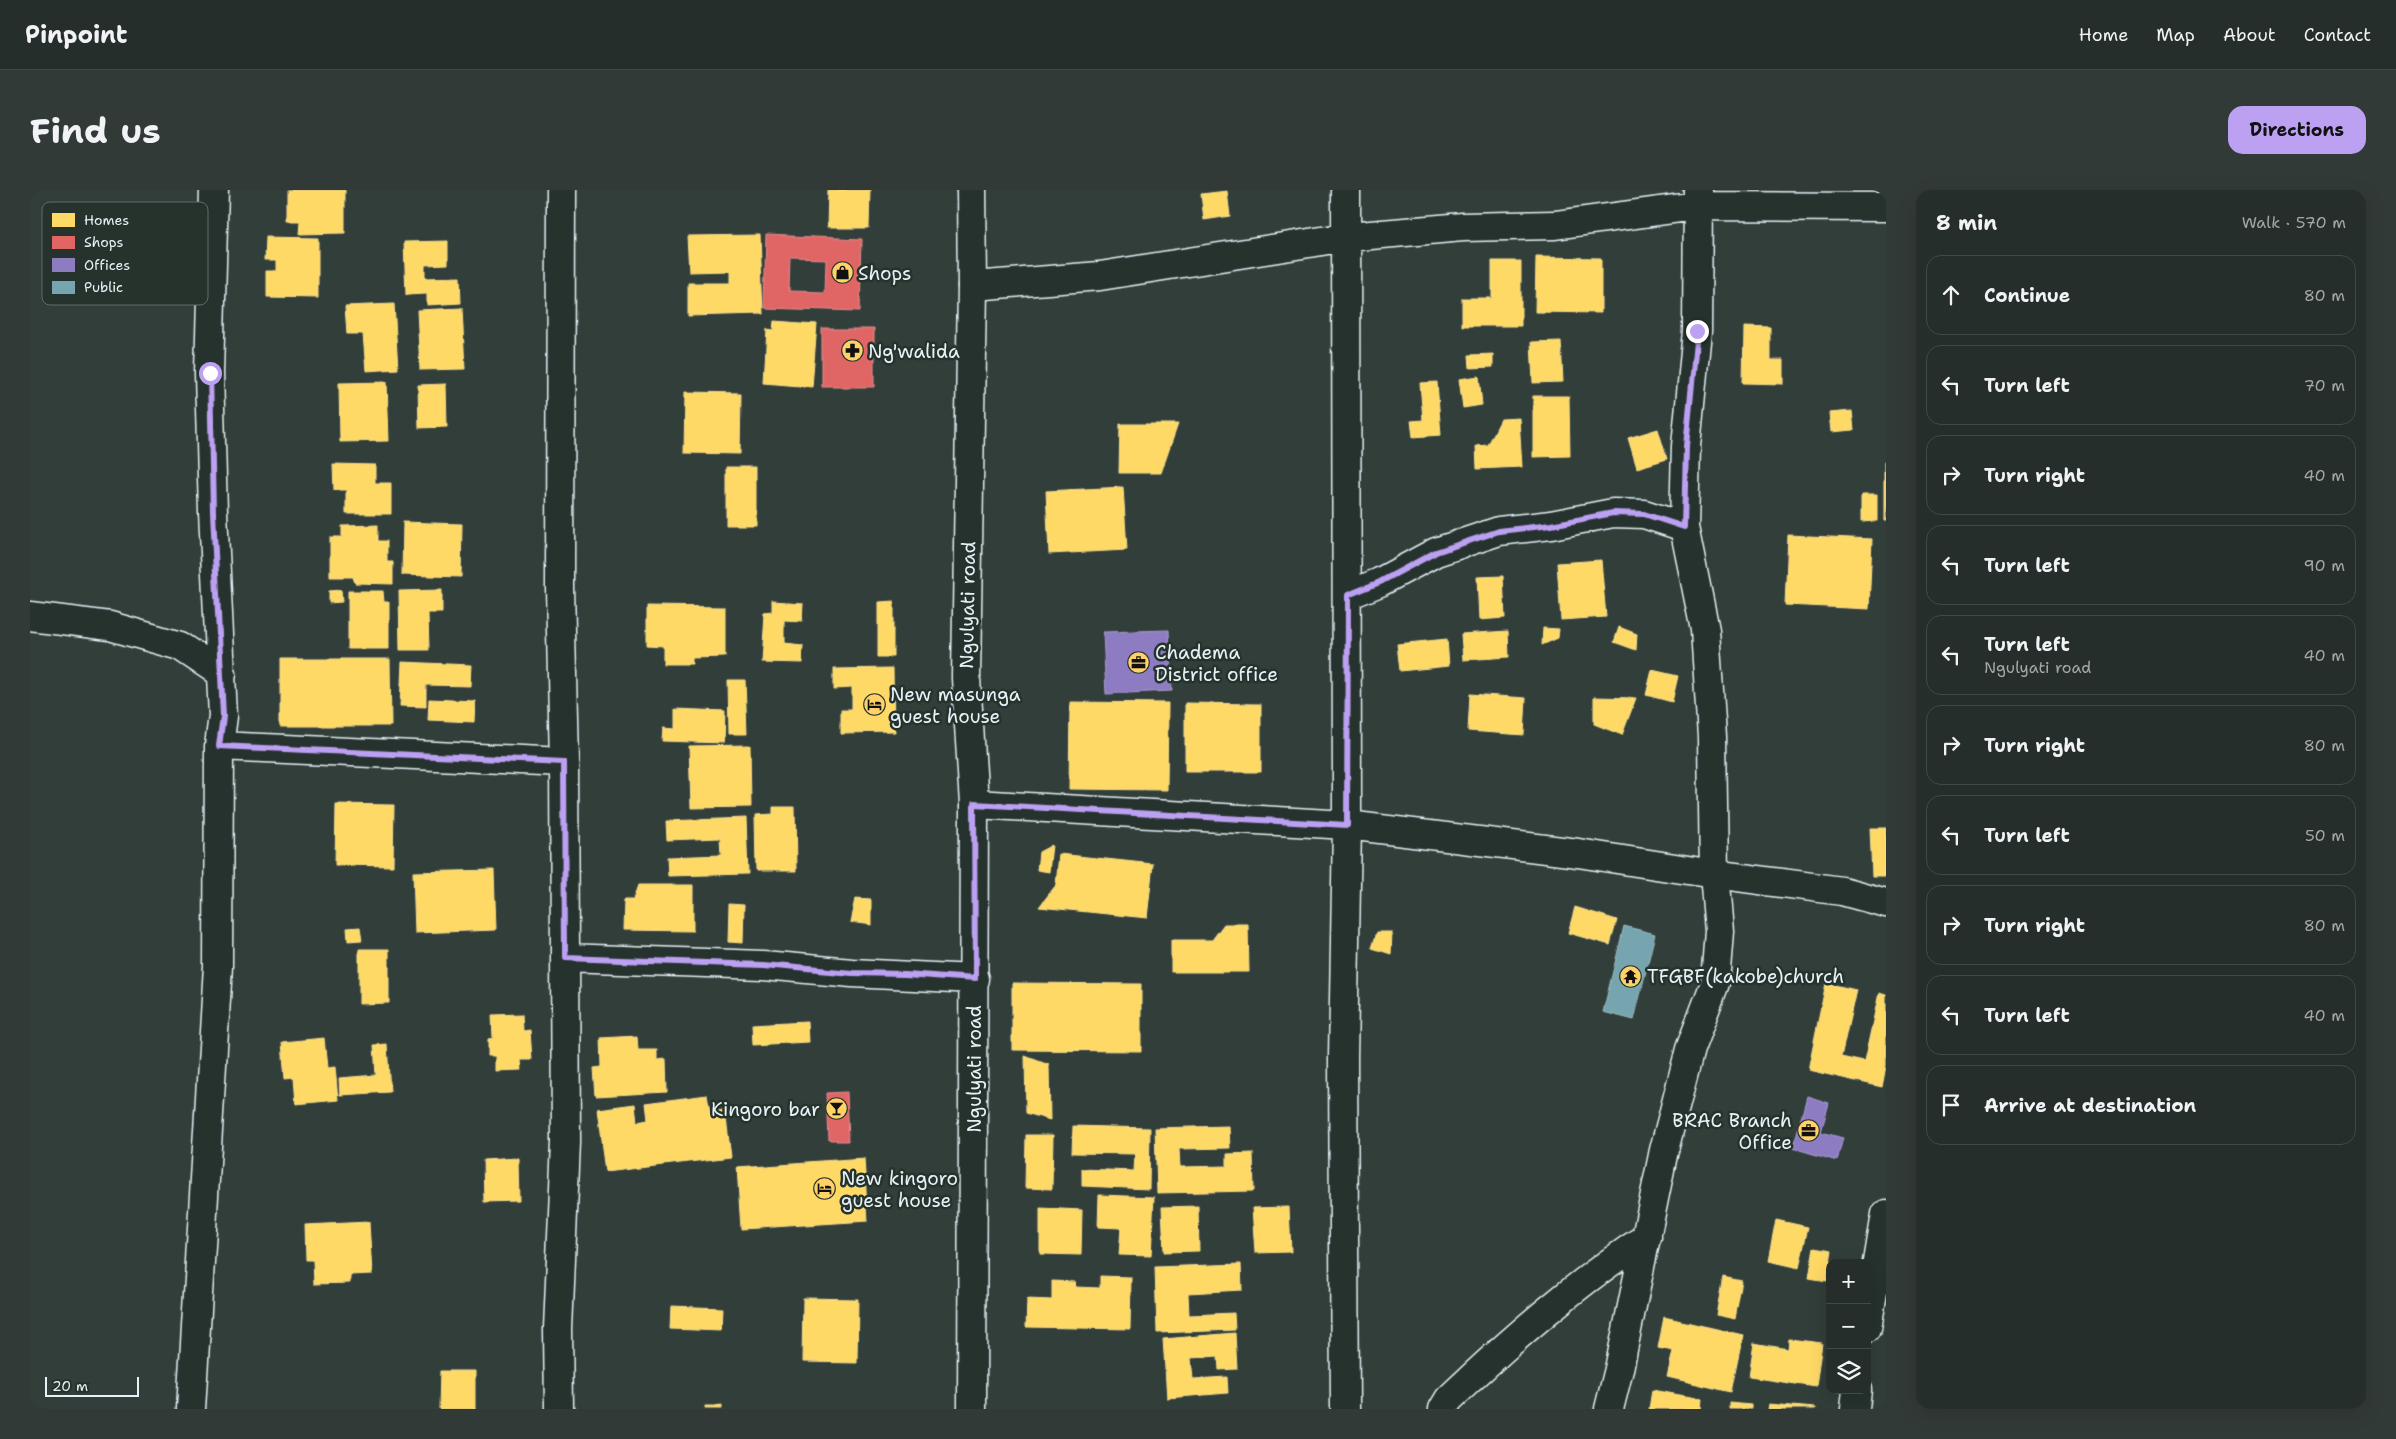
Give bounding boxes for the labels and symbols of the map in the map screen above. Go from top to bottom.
legend [42,202,208,305]
text: Homes [84,211,129,229]
text: Shops [84,233,123,251]
text: Offices [84,256,130,274]
shop icon: Shops [830,261,854,285]
place label: Shops [858,261,912,286]
text: Public [84,278,123,296]
route end [1686,320,1709,343]
pharmacy icon: Ng'walida [840,339,864,363]
place label: Ng'walida [868,339,960,364]
route start [199,362,222,385]
street label: Ngulyati road [954,541,981,669]
place label: Chadema District office [1155,640,1278,687]
office icon: Chadema District office [1127,651,1151,675]
place label: New masunga guest house [890,682,1021,729]
hotel icon: New masunga guest house [862,693,886,717]
temple icon: TFGBF(kakobe)church [1619,964,1643,988]
place label: TFGBF(kakobe)church [1647,964,1844,989]
street label: Ngulyati road [962,1005,987,1133]
place label: Kingoro bar [711,1097,820,1122]
bar icon: Kingoro bar [824,1097,848,1121]
place label: BRAC Branch Office [1672,1108,1792,1155]
office icon: BRAC Branch Office [1796,1119,1820,1143]
place label: New kingoro guest house [841,1166,958,1213]
hotel icon: New kingoro guest house [813,1177,837,1201]
scale bar [45,1374,139,1397]

